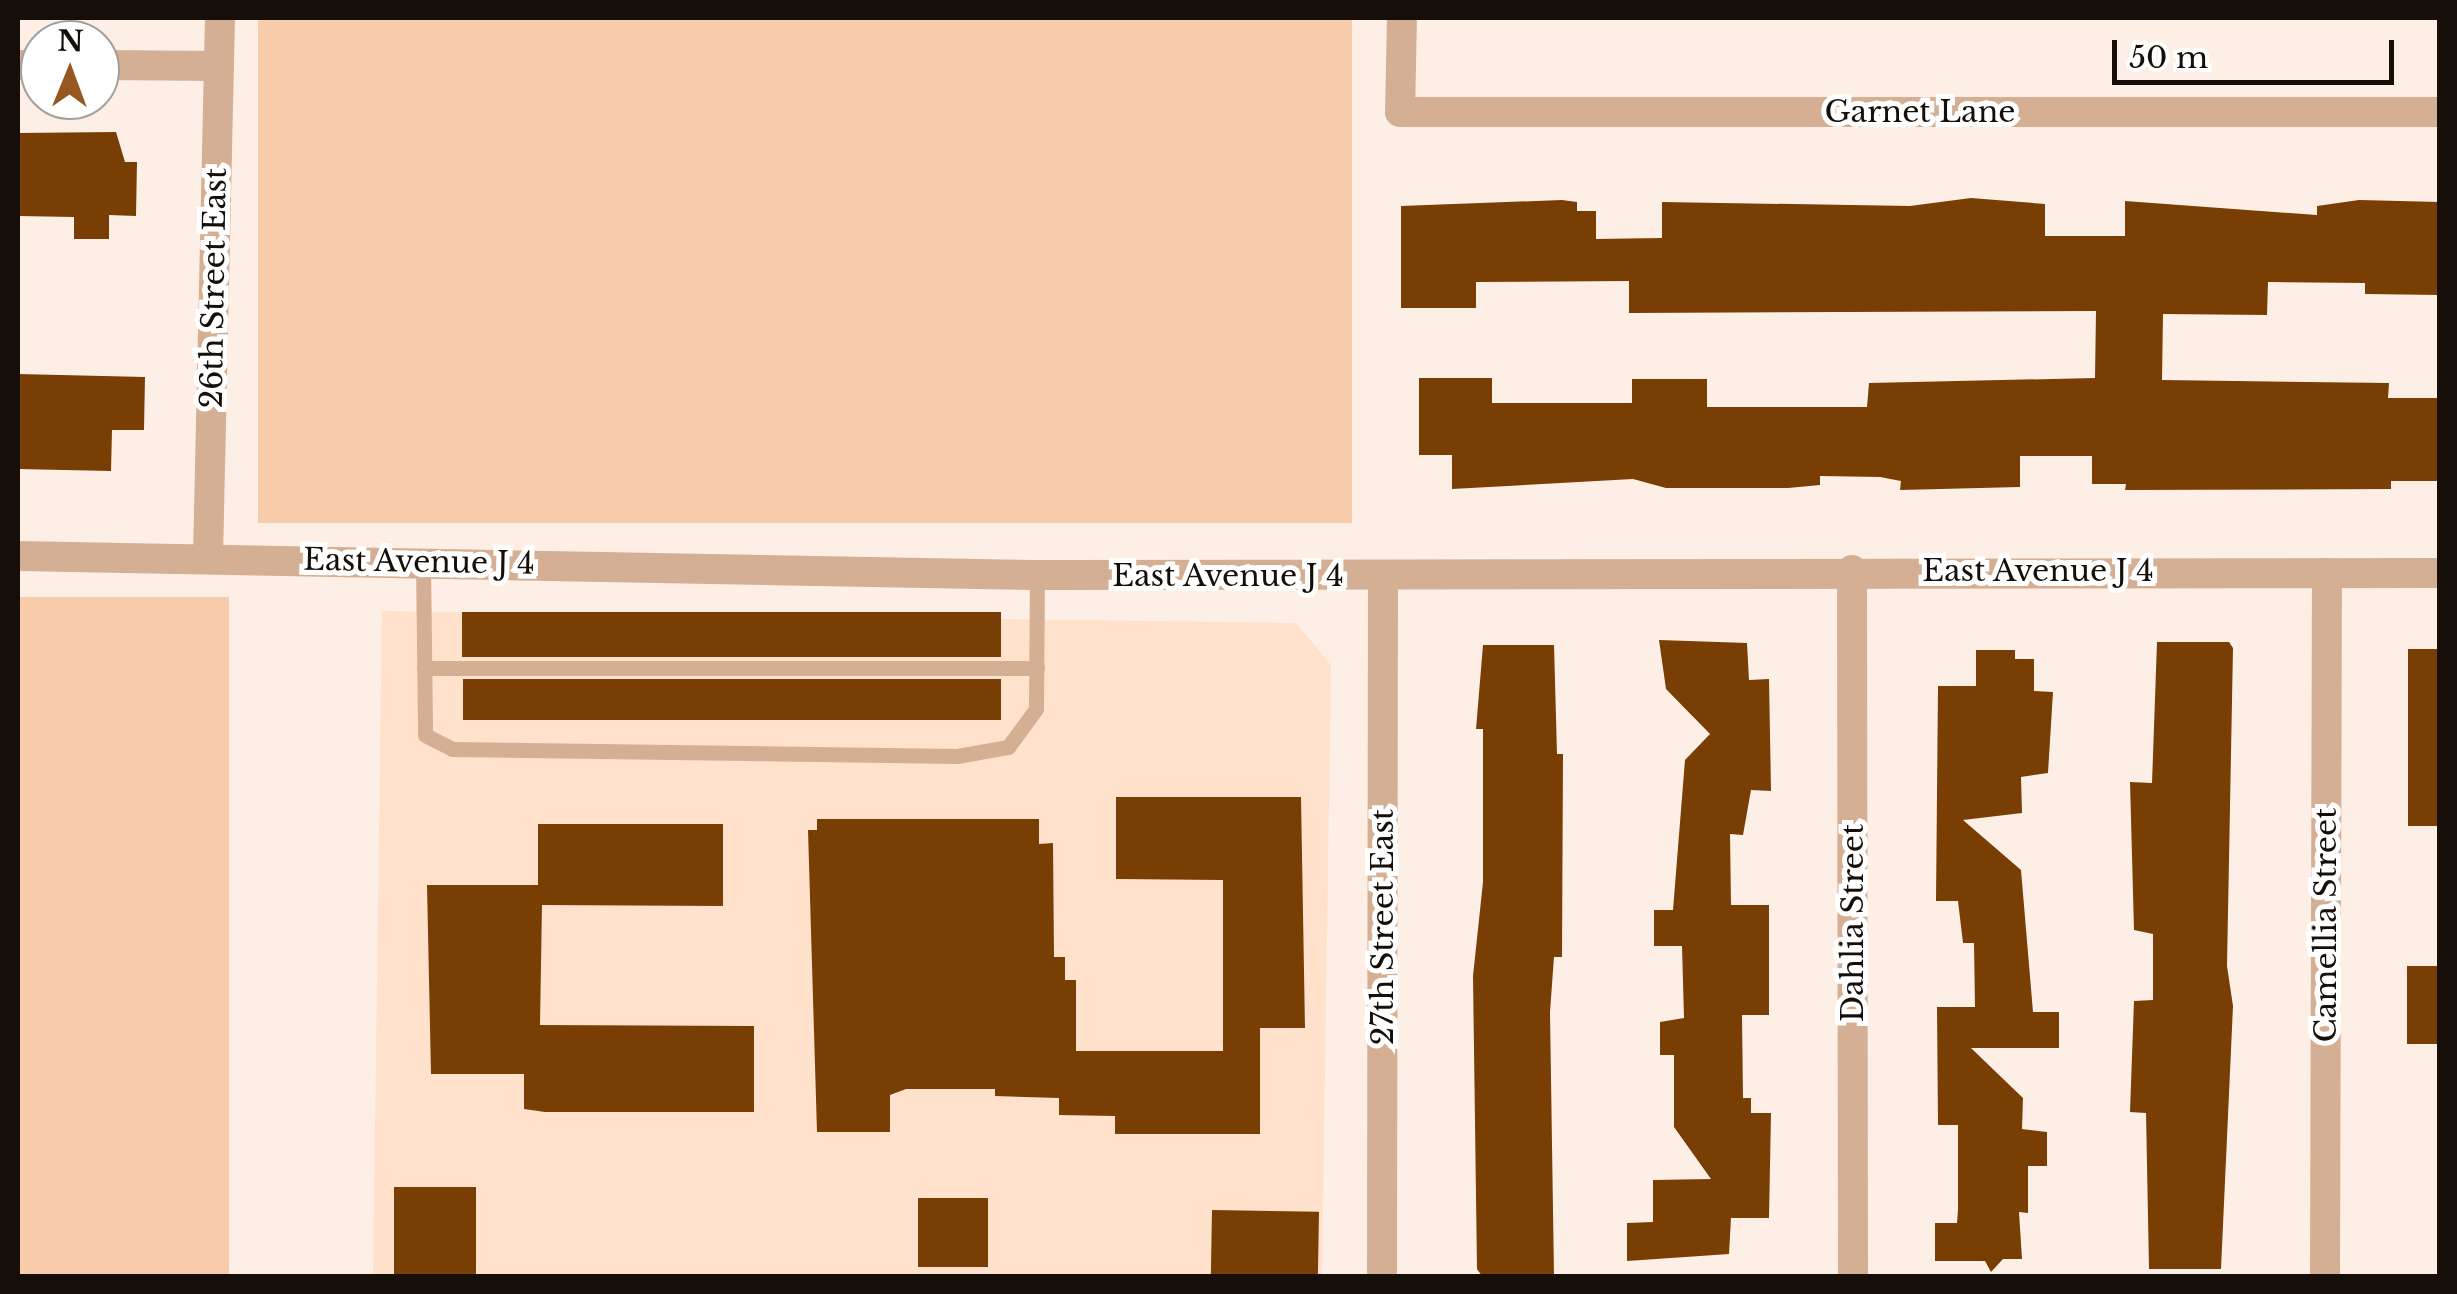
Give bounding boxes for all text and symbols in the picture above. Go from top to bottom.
north arrow [20,20,120,120]
scale bar [2117,20,2400,82]
text: N [57,24,84,59]
text: 50 m [2129,39,2208,76]
street label: Garnet Lane [1824,94,2016,130]
street label: 26th Street East [194,167,234,409]
street label: East Avenue J 4 [302,542,536,582]
street label: East Avenue J 4 [1922,553,2154,589]
street label: East Avenue J 4 [1112,558,1344,594]
street label: Camellia Street [2308,807,2344,1043]
street label: 27th Street East [1365,809,1401,1045]
street label: Dahlia Street [1835,823,1871,1023]

